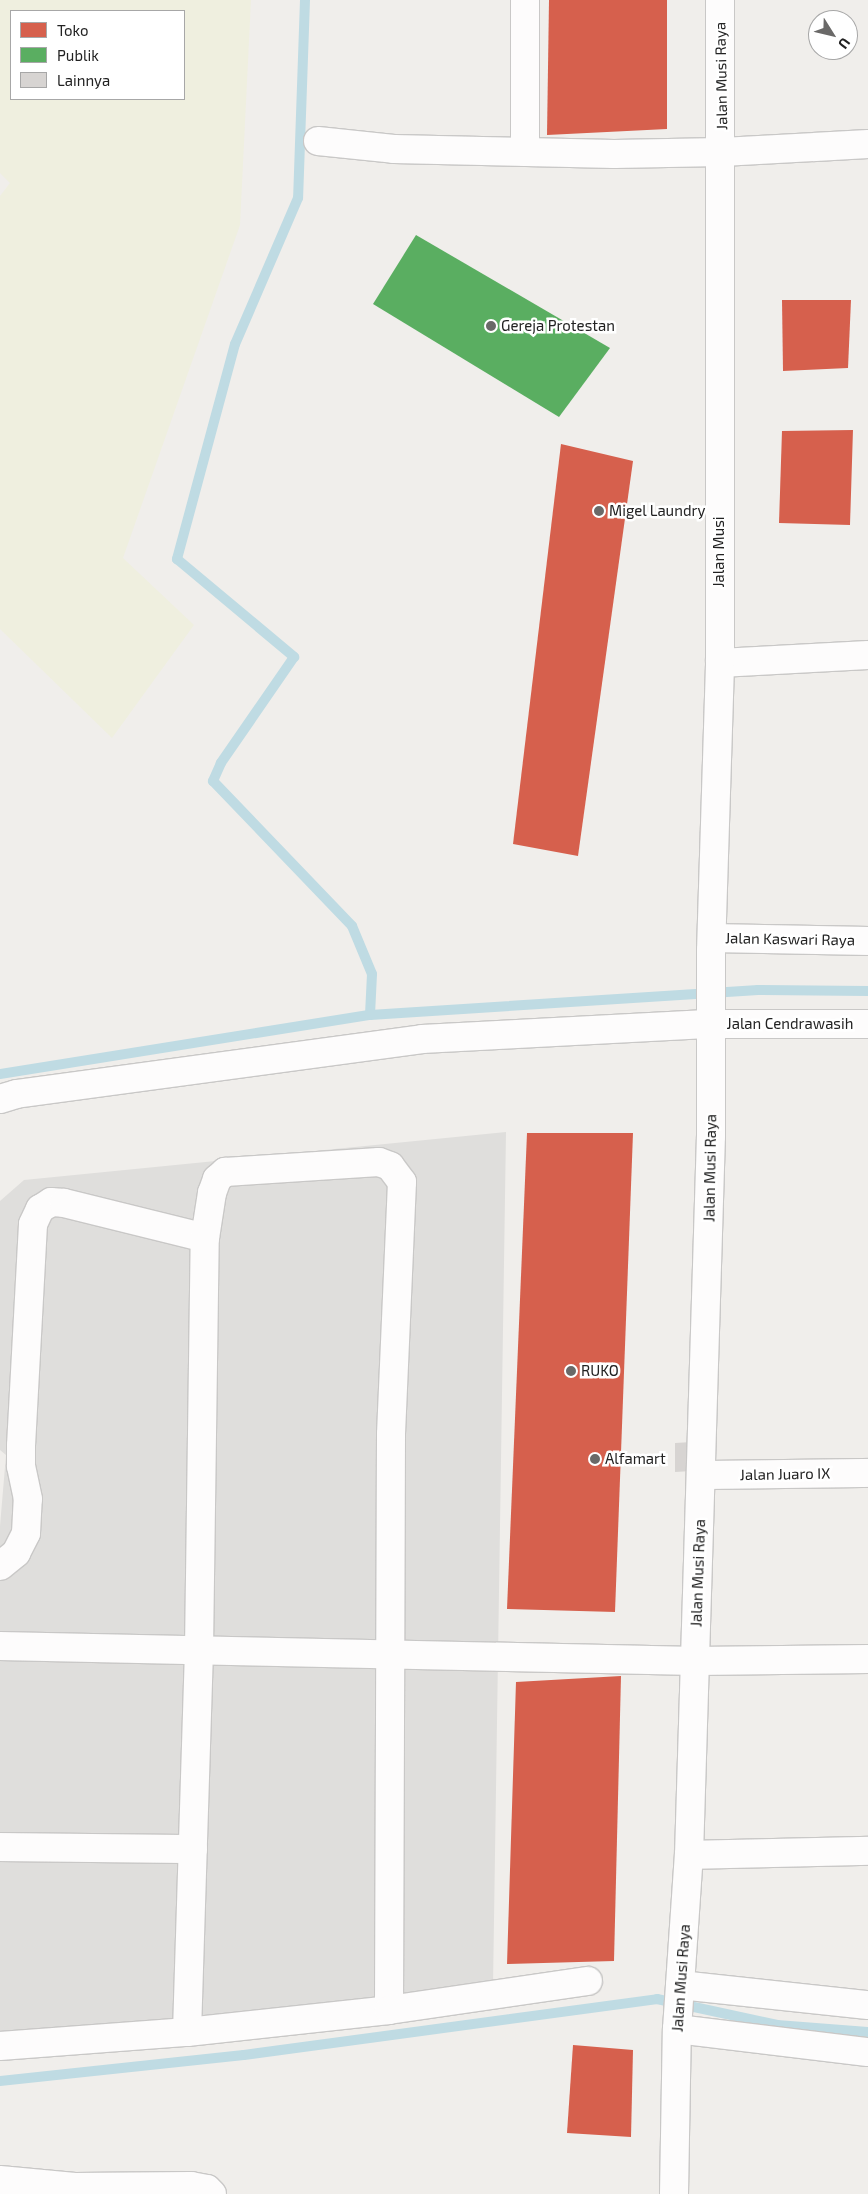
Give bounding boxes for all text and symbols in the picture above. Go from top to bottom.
legend [10,10,185,100]
north arrow [808,10,858,60]
text: Toko [57,21,89,39]
street label: Jalan Musi Raya [711,22,731,130]
text: U [835,35,854,52]
text: Publik [57,46,99,64]
text: Lainnya [57,71,110,89]
place label: Gereja Protestan [501,317,615,335]
marker: Gereja Protestan [485,320,497,332]
place label: Migel Laundry [609,502,706,520]
marker: Migel Laundry [593,505,605,517]
street label: Jalan Musi [710,516,728,588]
street label: Jalan Kaswari Raya [725,929,855,949]
street label: Jalan Cendrawasih [727,1015,853,1033]
street label: Jalan Musi Raya [700,1114,720,1222]
place label: RUKO [581,1362,619,1380]
marker: RUKO [565,1365,577,1377]
place label: Alfamart [605,1450,666,1468]
marker: Alfamart [589,1453,601,1465]
street label: Jalan Juaro IX [739,1464,831,1484]
street label: Jalan Musi Raya [687,1519,709,1627]
street label: Jalan Musi Raya [668,1923,694,2033]

